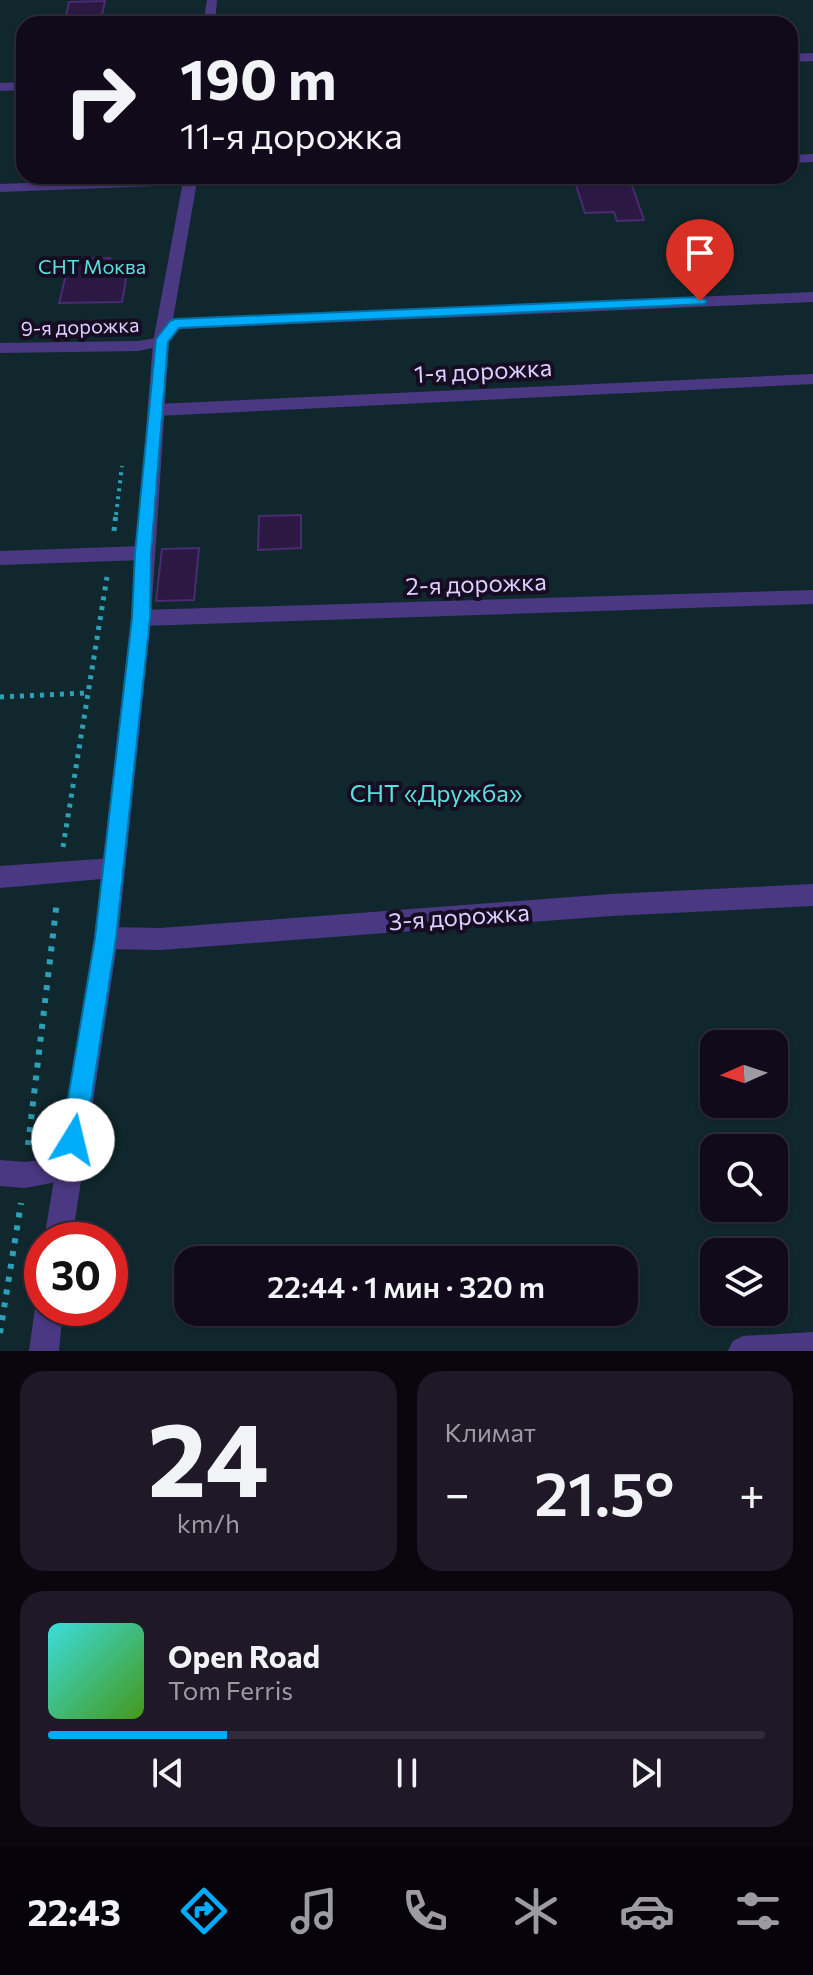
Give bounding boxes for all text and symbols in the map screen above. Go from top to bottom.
text: 190 m [180,43,337,112]
icon: right [48,48,152,152]
text: 11-я дорожка [180,112,403,156]
pin [666,219,734,301]
icon: arrive [678,231,722,275]
park label: СНТ Моква [38,254,146,278]
street label: 9-я дорожка [20,312,140,340]
street label: 1-я дорожка [413,352,553,388]
street label: 2-я дорожка [405,566,547,600]
park label: СНТ «Дружба» [350,778,522,807]
street label: 3-я дорожка [387,897,531,935]
north arrow [700,1030,788,1118]
map controls [700,1030,788,1326]
position arrow [31,1098,115,1182]
button: search [700,1134,788,1222]
speed limit sign: 30 [24,1222,128,1326]
button: layers [700,1238,788,1326]
text: 22:44 · 1 мин · 320 m [267,1267,545,1304]
text: 24 [147,1391,269,1518]
text: Климат [445,1416,536,1447]
text: 21.5° [534,1455,674,1528]
text: − [445,1465,470,1519]
text: + [739,1465,765,1519]
text: km/h [177,1507,240,1538]
text: Open Road [168,1637,320,1674]
text: Tom Ferris [168,1674,293,1705]
icon: previous [146,1751,190,1795]
icon: pause [385,1751,429,1795]
icon: next [624,1751,668,1795]
icon: directions [176,1883,232,1939]
icon: music [286,1883,342,1939]
icon: phone [397,1883,453,1939]
icon: climate [508,1883,564,1939]
icon: car [619,1883,675,1939]
icon: filters [730,1883,786,1939]
text: 22:43 [27,1889,121,1933]

